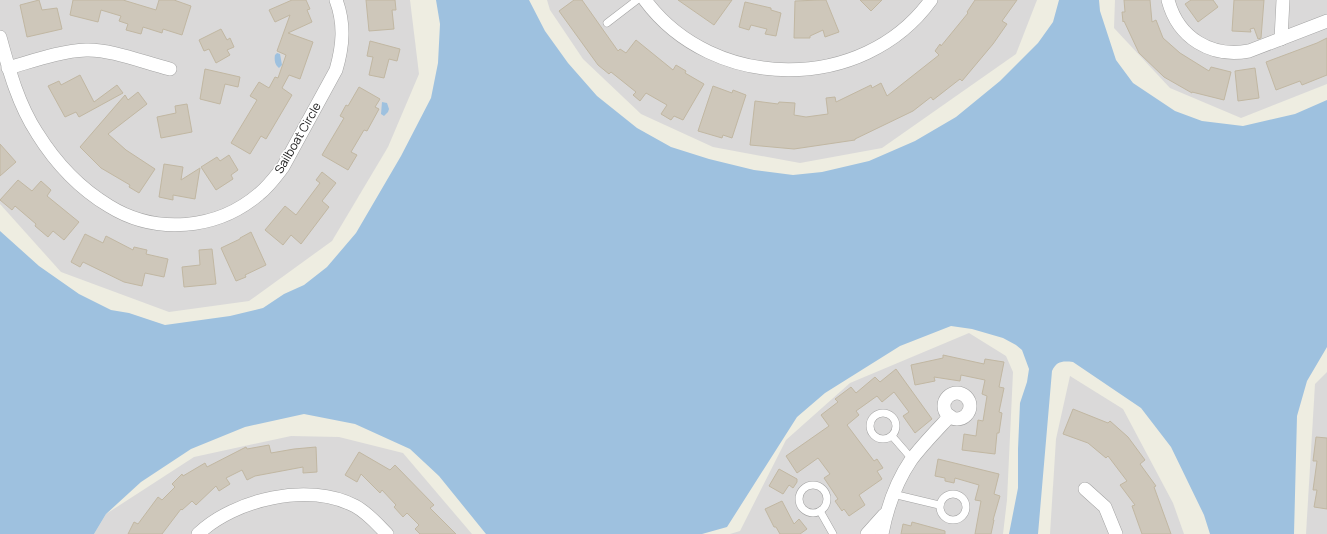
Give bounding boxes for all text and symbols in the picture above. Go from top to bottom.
street label: Sailboat Circle [270,99,325,176]

